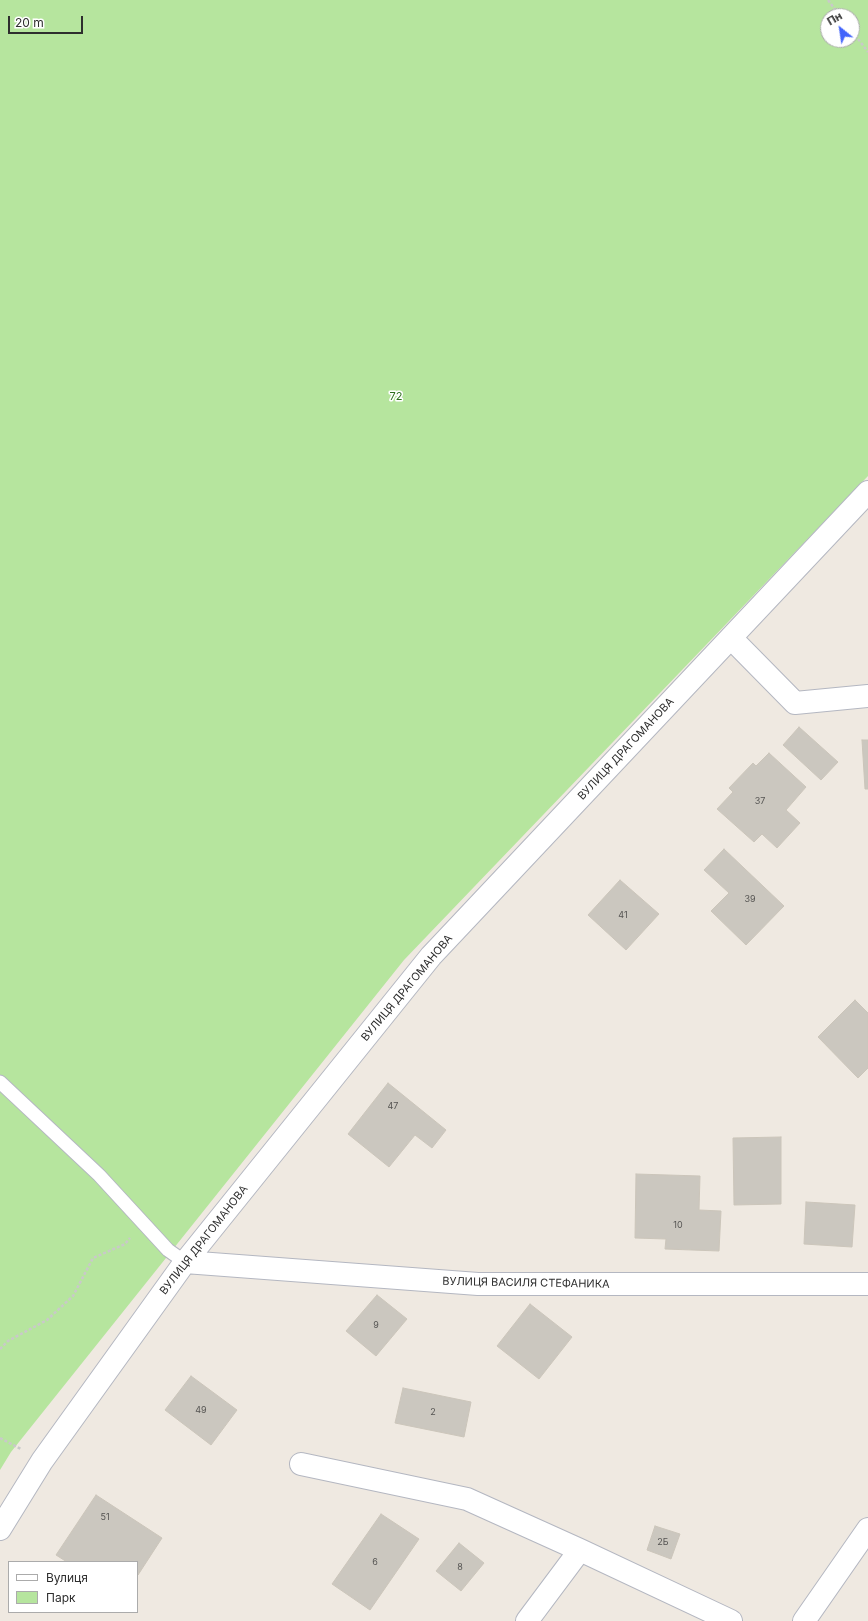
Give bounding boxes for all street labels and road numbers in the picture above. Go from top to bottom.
street label: ВУЛИЦЯ ДРАГОМАНОВА [575,695,677,803]
street label: ВУЛИЦЯ ДРАГОМАНОВА [359,932,455,1044]
street label: ВУЛИЦЯ ДРАГОМАНОВА [157,1183,251,1297]
street label: ВУЛИЦЯ ВАСИЛЯ СТЕФАНИКА [442,1275,610,1291]

